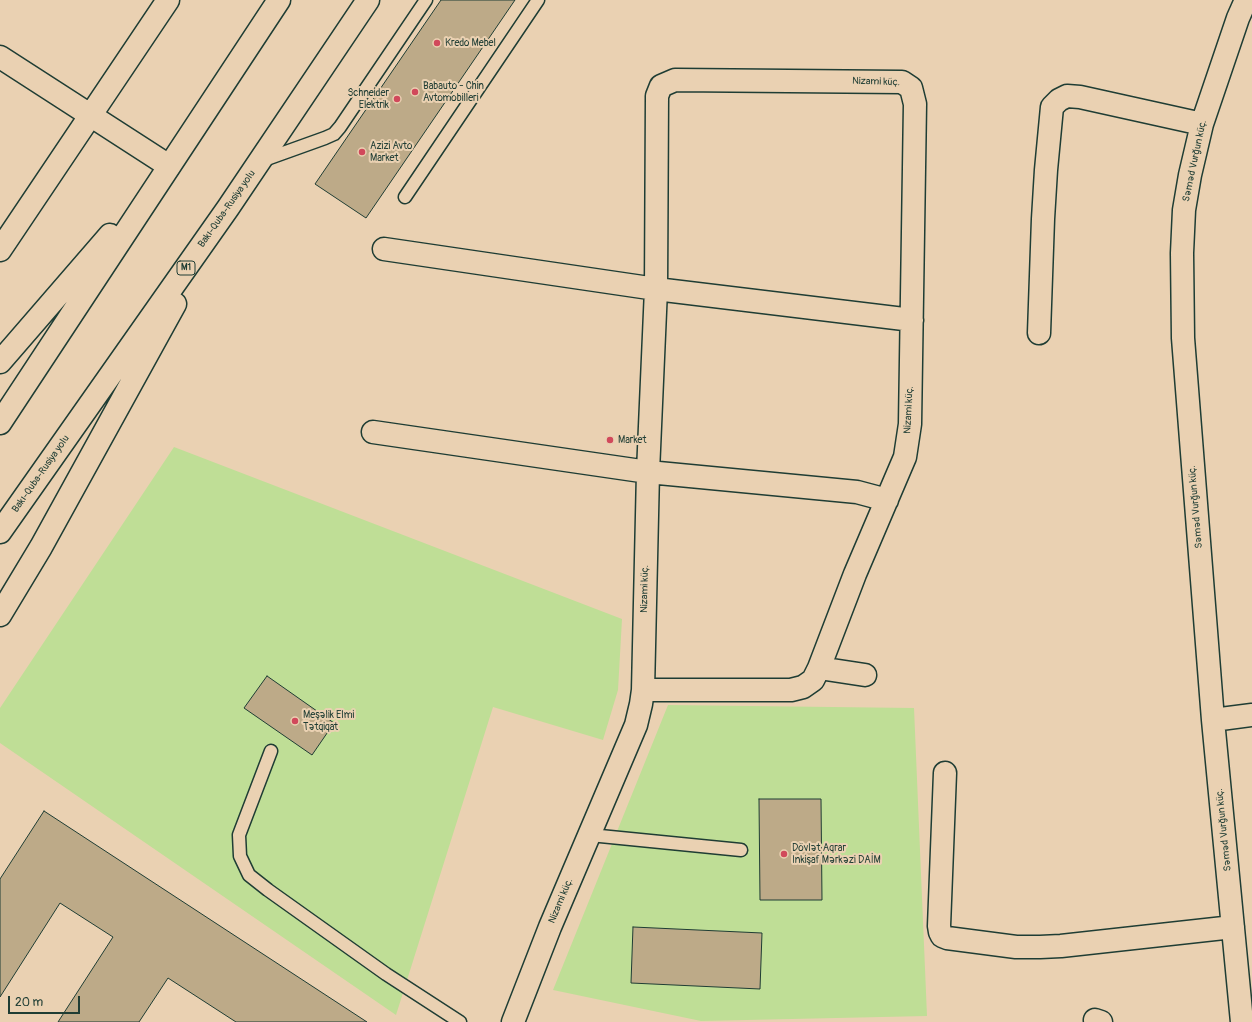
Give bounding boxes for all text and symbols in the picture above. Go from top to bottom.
place label: Kredo Mebel [445,37,496,49]
marker: Kredo Mebel [432,38,442,48]
street label: Nizami küç. [852,75,900,89]
place label: Babauto - Chin Avtomobilleri [423,80,484,104]
place label: Schneider Elektrik [348,87,389,110]
marker: Babauto - Chin Avtomobilleri [410,87,420,97]
marker: Schneider Elektrik [392,94,402,104]
street label: Səməd Vurğun küç. [1180,119,1210,203]
place label: Azizi Avto Market [370,140,412,164]
marker: Azizi Avto Market [357,147,367,157]
street label: Bakı-Quba-Rusiya yolu [196,168,258,250]
road number: M1 [177,261,195,275]
street label: Nizami küç. [902,386,916,434]
street label: Bakı-Quba-Rusiya yolu [10,433,72,515]
place label: Market [618,434,647,446]
marker: Market [605,435,615,445]
street label: Səməd Vurğun küç. [1186,465,1206,549]
street label: Nizami küç. [639,565,651,613]
place label: Meşəlik Elmi Tətqiqat [303,709,354,732]
marker: Meşəlik Elmi Tətqiqat [290,716,300,726]
street label: Səməd Vurğun küç. [1214,788,1234,872]
place label: Dövlət Aqrar Inkişaf Mərkəzi DAİM [792,842,881,866]
marker: Dövlət Aqrar Inkişaf Mərkəzi DAİM [779,849,789,859]
street label: Nizami küç. [546,877,576,925]
scale bar [10,988,82,1014]
text: 20 m [15,995,43,1010]

